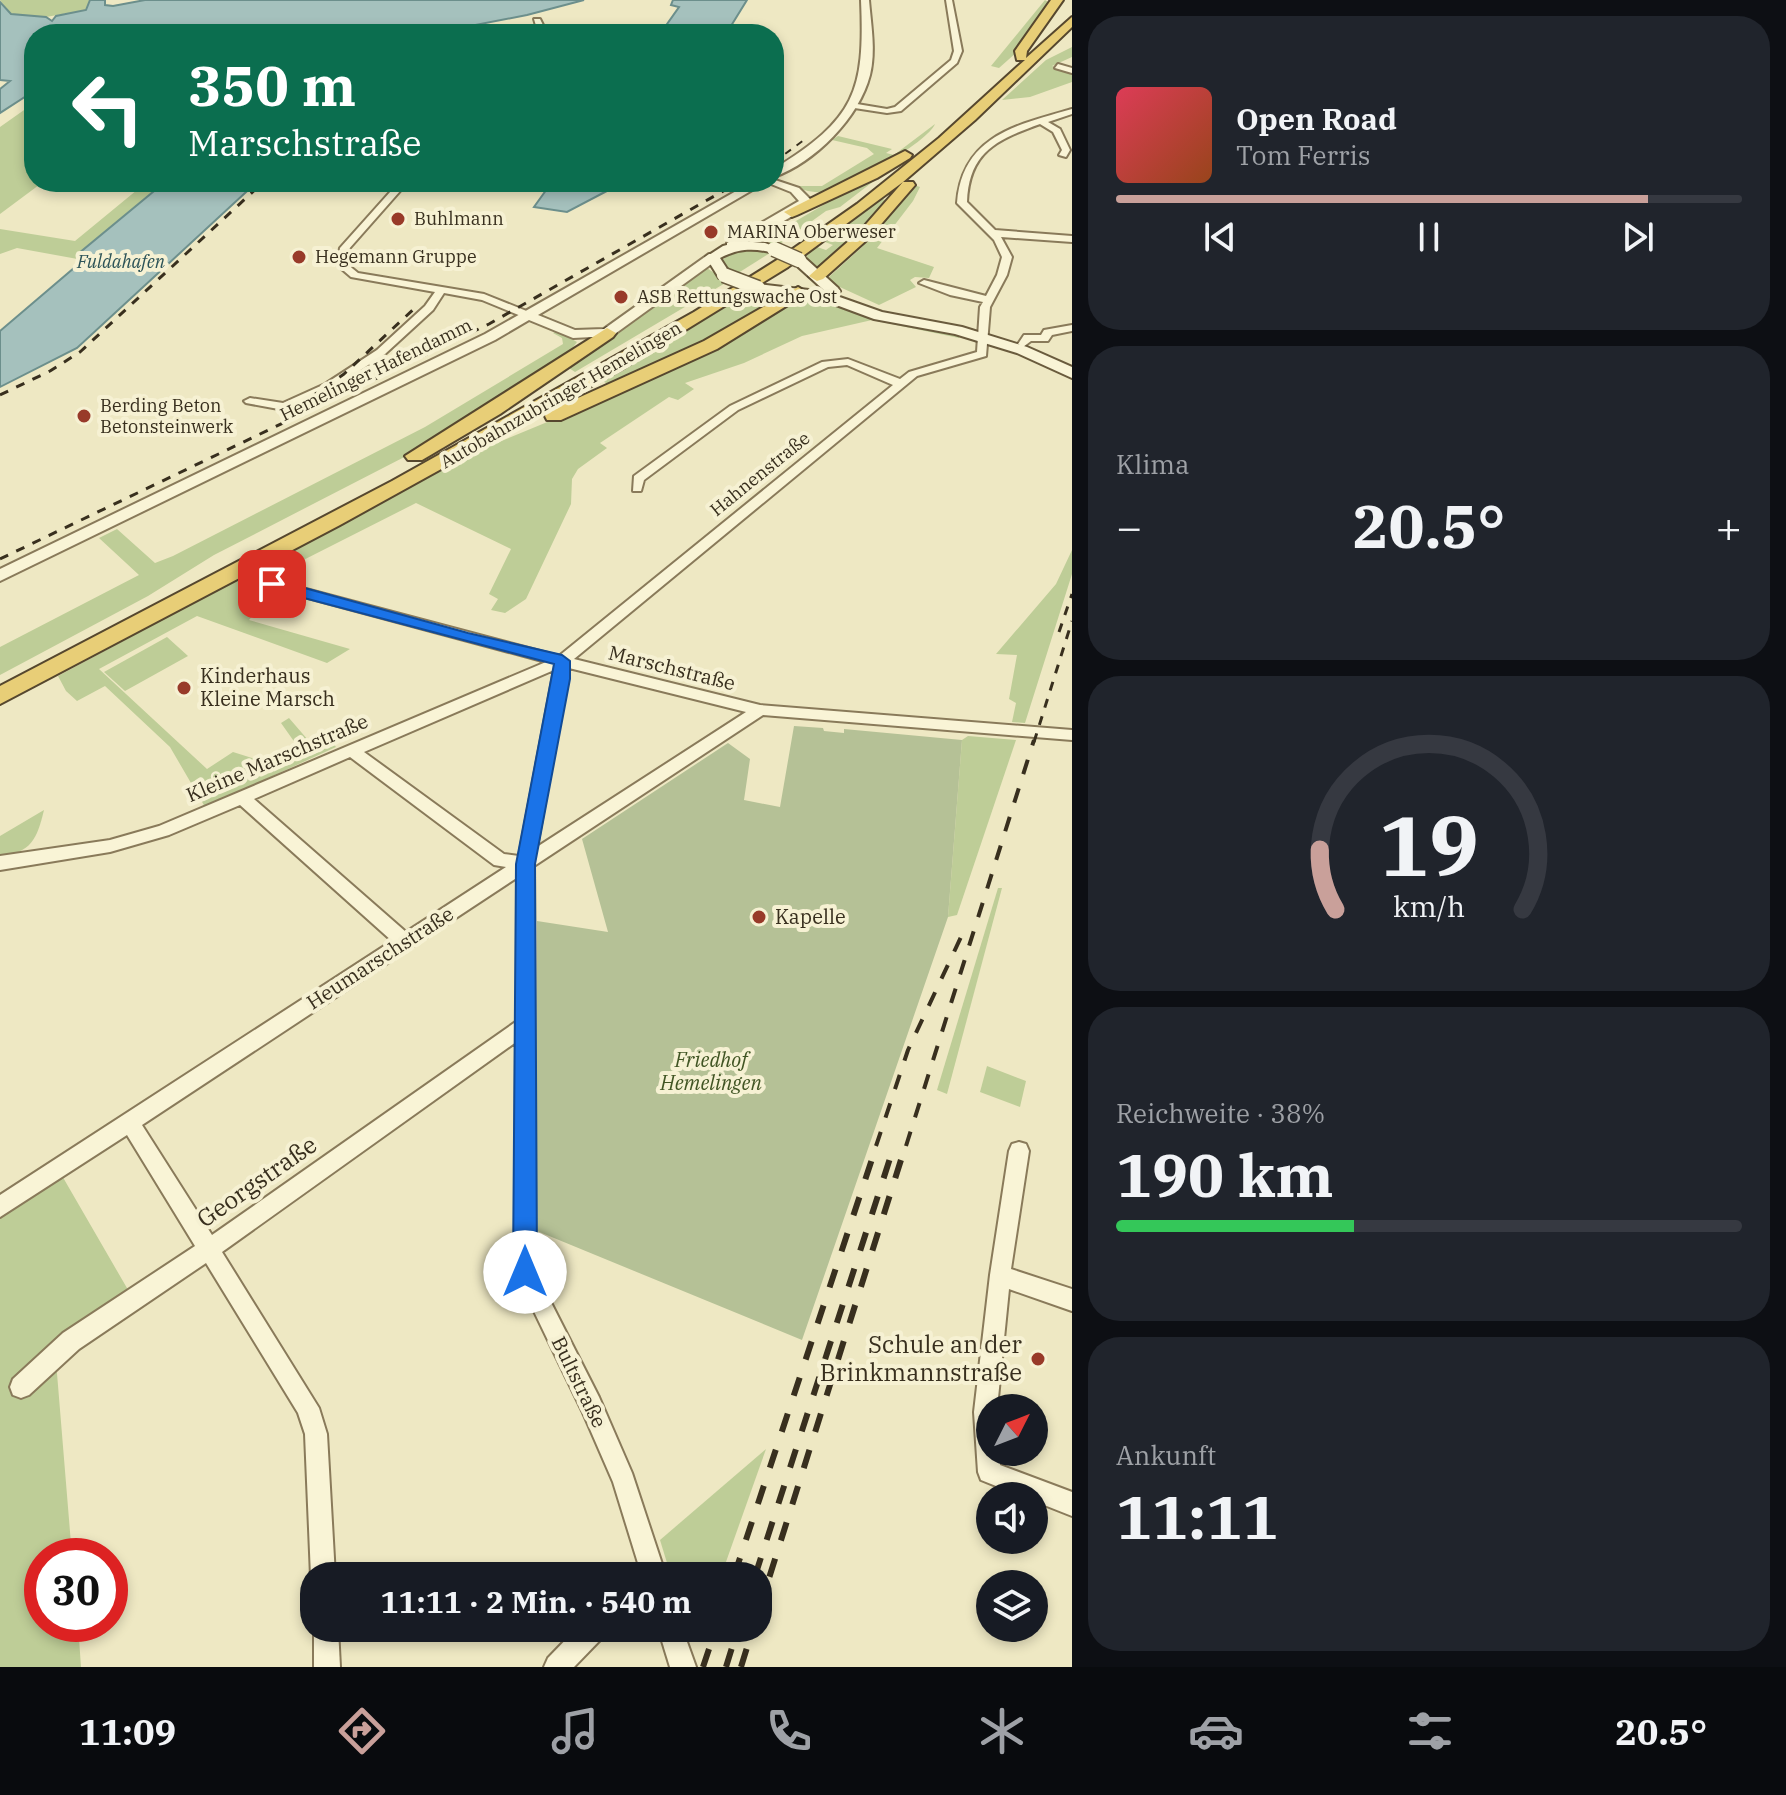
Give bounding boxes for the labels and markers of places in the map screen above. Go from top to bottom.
place label: Buhlmann [414,207,504,230]
marker: Buhlmann [389,210,407,228]
place label: MARINA Oberweser [727,220,896,243]
marker: MARINA Oberweser [702,223,720,241]
place label: Hegemann Gruppe [315,245,477,268]
marker: Hegemann Gruppe [290,248,308,266]
place label: ASB Rettungswache Ost [637,285,837,308]
marker: ASB Rettungswache Ost [612,288,630,306]
place label: Berding Beton Betonsteinwerk [100,394,234,438]
marker: Berding Beton Betonsteinwerk [75,407,93,425]
pin [238,550,306,618]
place label: Kinderhaus Kleine Marsch [200,662,335,712]
marker: Kinderhaus Kleine Marsch [175,679,193,697]
place label: Kapelle [775,903,846,930]
marker: Kapelle [750,908,768,926]
place label: Schule an der Brinkmannstraße [820,1328,1022,1388]
marker: Schule an der Brinkmannstraße [1029,1350,1047,1368]

